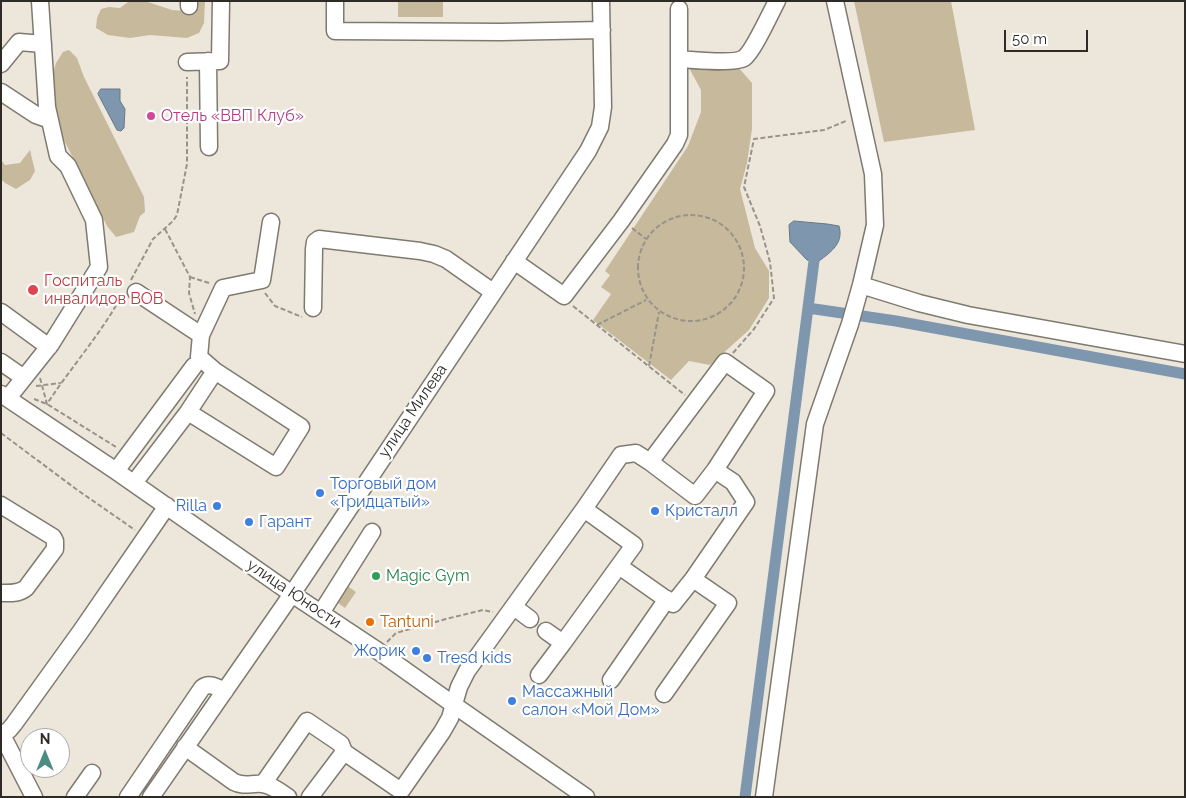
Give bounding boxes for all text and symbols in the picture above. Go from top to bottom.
scale bar [1006,20,1090,52]
text: 50 m [1012,30,1047,48]
place label: Отель «ВВП Клуб» [161,106,304,126]
marker: Отель «ВВП Клуб» [145,110,157,122]
place label: Госпиталь инвалидов ВОВ [44,271,163,309]
marker: Госпиталь инвалидов ВОВ [26,283,40,297]
street label: улица Милева [375,361,451,461]
place label: Торговый дом «Тридцатый» [330,474,436,512]
marker: Торговый дом «Тридцатый» [314,487,326,499]
place label: Rilla [176,496,207,516]
marker: Rilla [211,500,223,512]
place label: Кристалл [665,501,738,521]
marker: Кристалл [649,505,661,517]
place label: Гарант [259,512,312,532]
marker: Гарант [243,516,255,528]
street label: улица Юности [243,555,345,633]
place label: Magic Gym [386,566,470,586]
marker: Magic Gym [370,570,382,582]
place label: Tantuni [380,612,434,632]
marker: Tantuni [364,616,376,628]
place label: Жорик [354,641,406,661]
marker: Жорик [410,645,422,657]
place label: Tresd kids [437,648,511,668]
marker: Tresd kids [421,652,433,664]
place label: Массажный салон «Мой Дом» [522,682,660,720]
marker: Массажный салон «Мой Дом» [506,695,518,707]
north arrow [20,728,70,778]
text: N [40,731,50,747]

